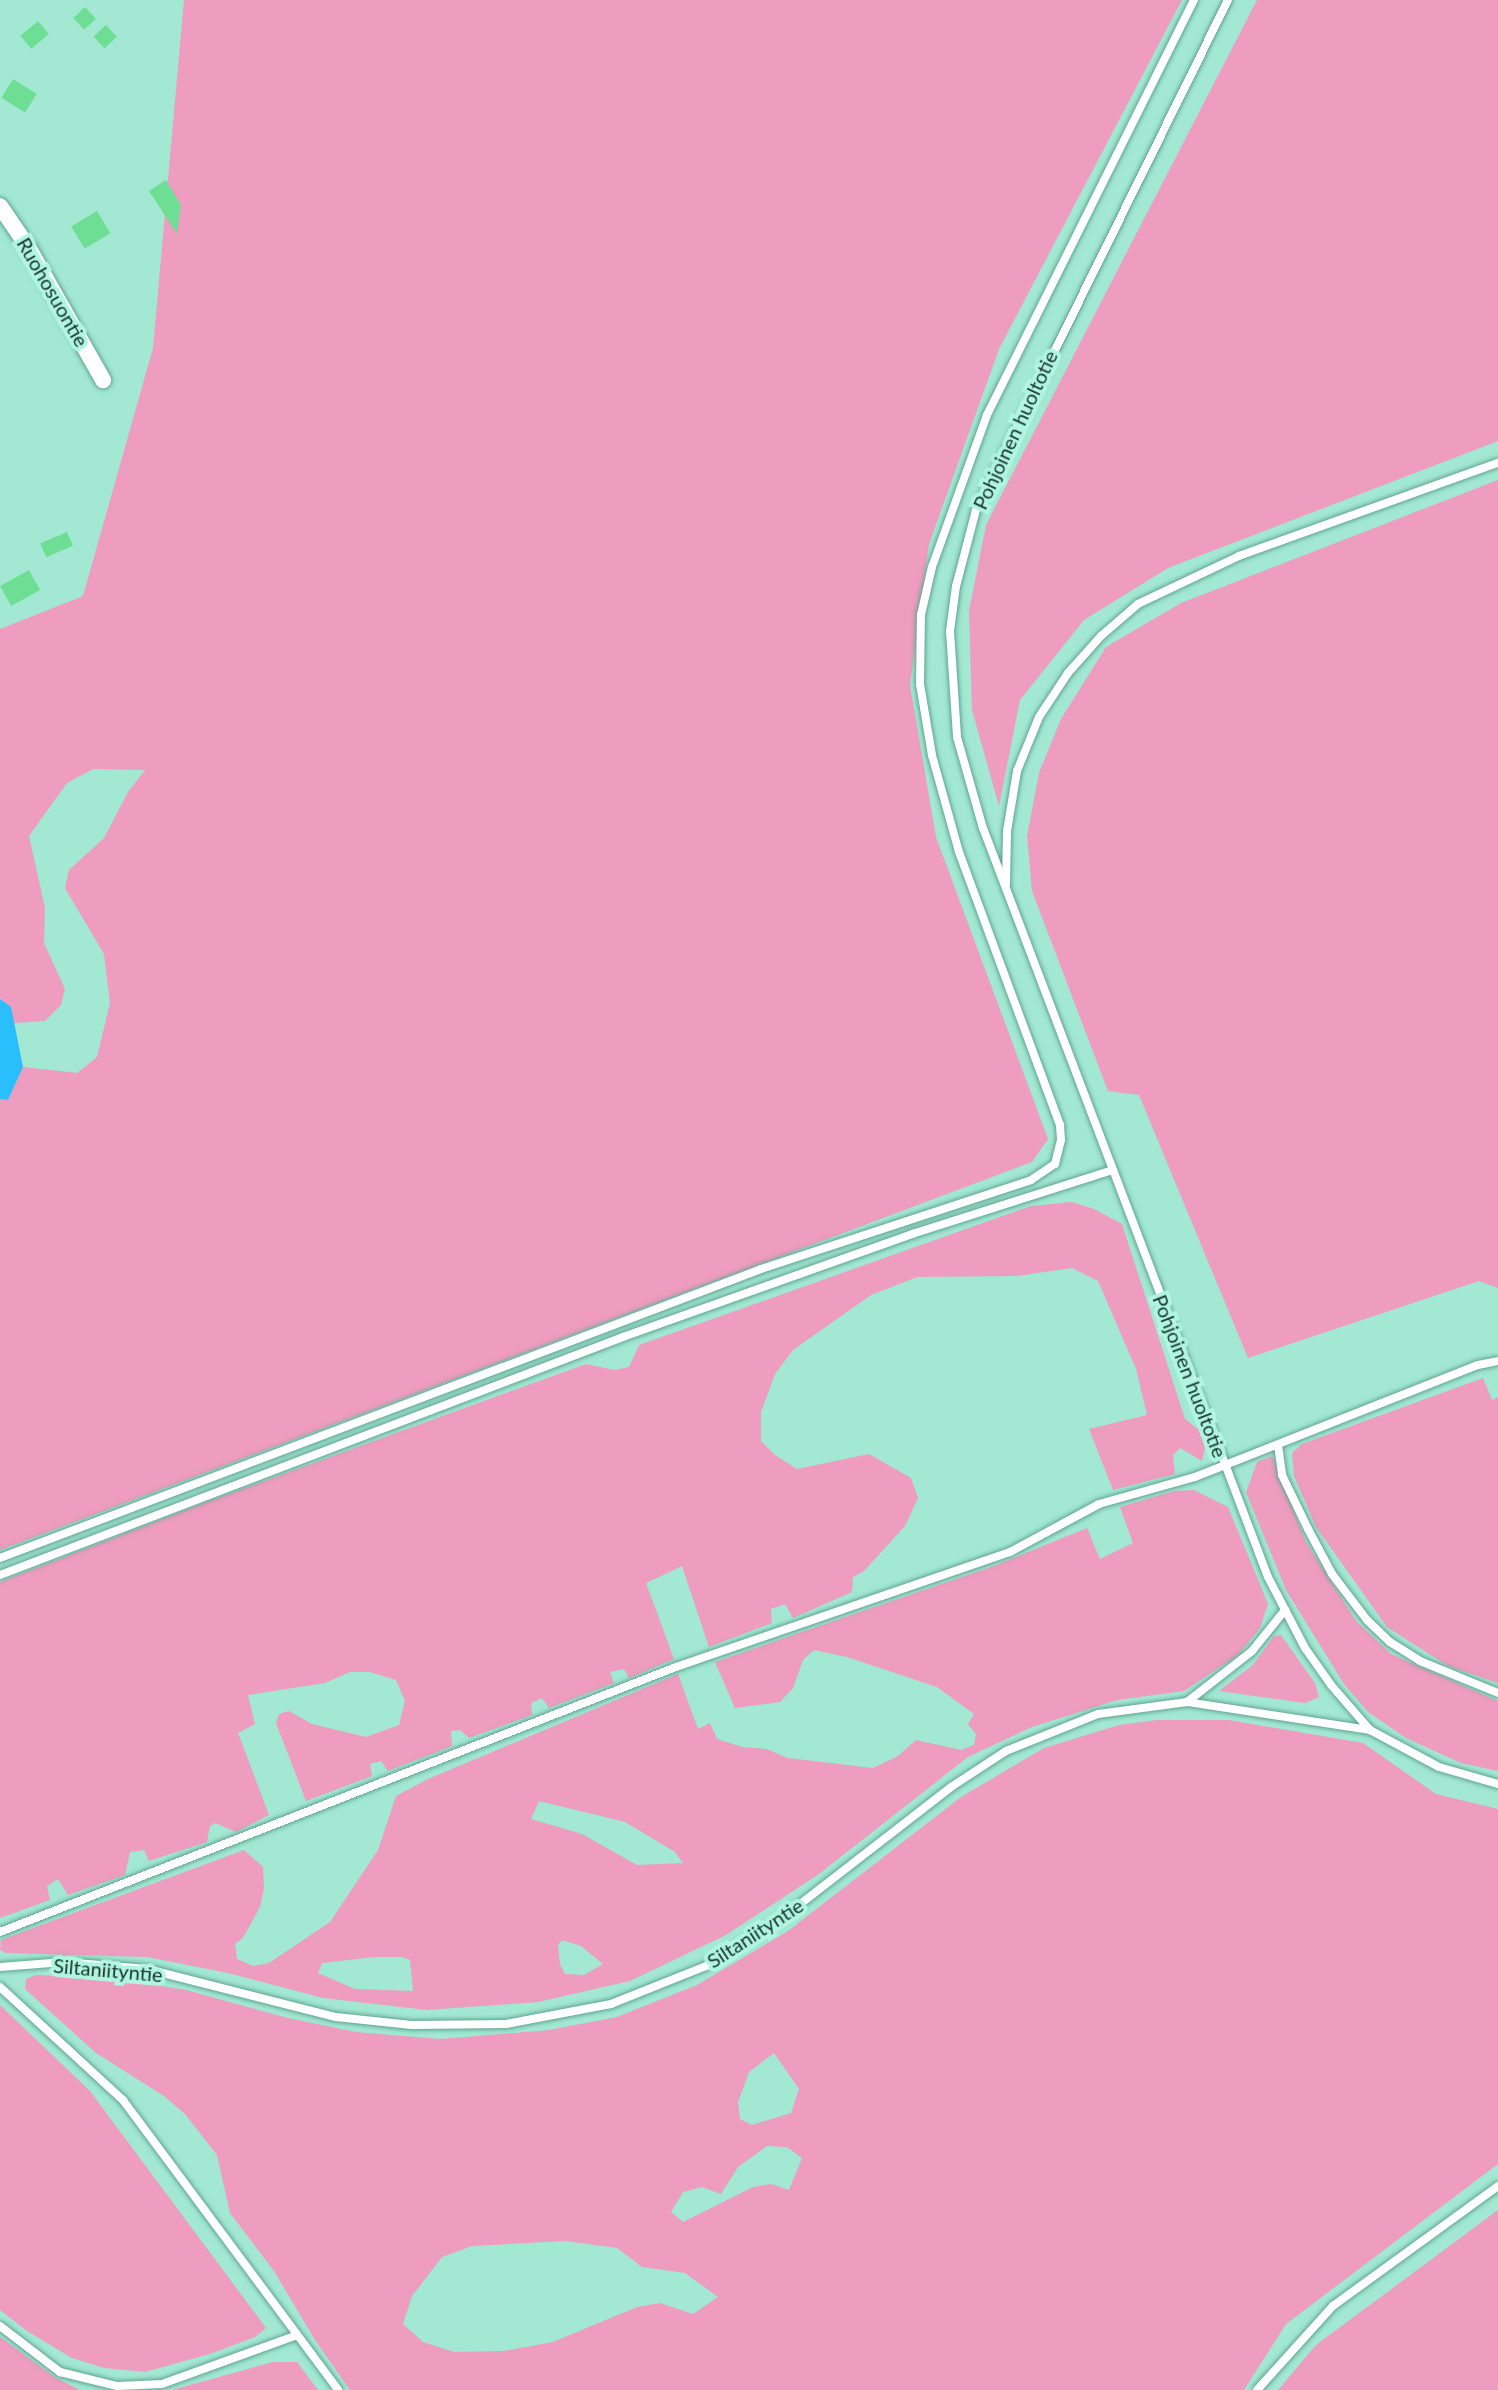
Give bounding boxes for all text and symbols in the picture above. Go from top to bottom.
street label: Ruohosuontie [12,233,94,351]
street label: Pohjoinen huoltotie [968,347,1062,513]
street label: Pohjoinen huoltotie [1148,1291,1232,1461]
street label: Siltaniityntie [703,1893,807,1973]
street label: Siltaniityntie [52,1953,164,1987]

